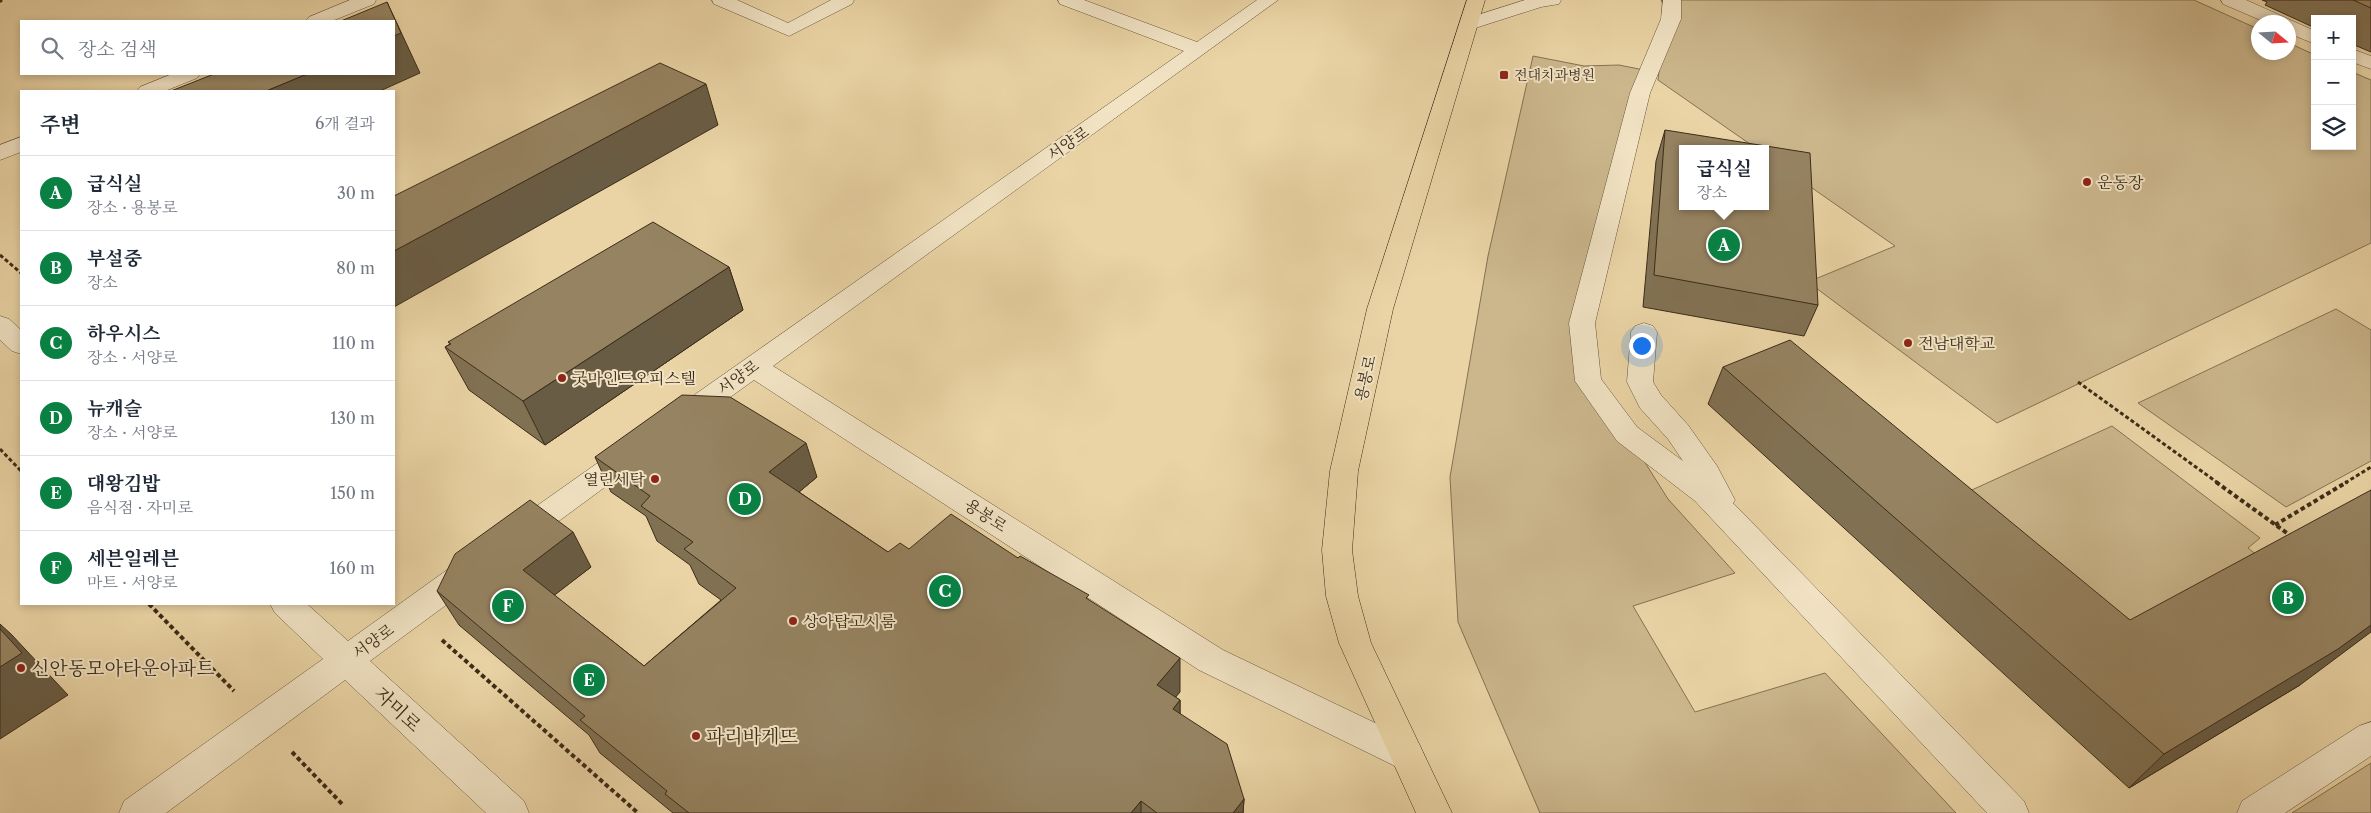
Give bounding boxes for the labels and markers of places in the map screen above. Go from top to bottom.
place label: 전대치과병원 [1514,66,1595,84]
marker: 전대치과병원 [1498,69,1510,81]
place label: 운동장 [2097,172,2144,192]
marker: 운동장 [2081,176,2093,188]
pin: A [1708,226,1740,264]
place label: 전남대학교 [1918,333,1995,353]
marker: 전남대학교 [1902,337,1914,349]
place label: 굿마인드오피스텔 [572,368,696,388]
marker: 굿마인드오피스텔 [556,372,568,384]
place label: 열린세탁 [583,469,646,489]
marker: 열린세탁 [649,473,661,485]
pin: D [729,480,761,518]
pin: C [929,572,961,610]
pin: B [2272,579,2304,617]
pin: F [492,587,524,625]
place label: 상아탑고시룸 [803,611,896,631]
marker: 상아탑고시룸 [787,615,799,627]
place label: 신안동모아타운아파트 [31,657,215,680]
pin: E [573,661,605,699]
marker: 신안동모아타운아파트 [15,662,27,674]
place label: 파리바게뜨 [706,725,798,748]
marker: 파리바게뜨 [690,730,702,742]

